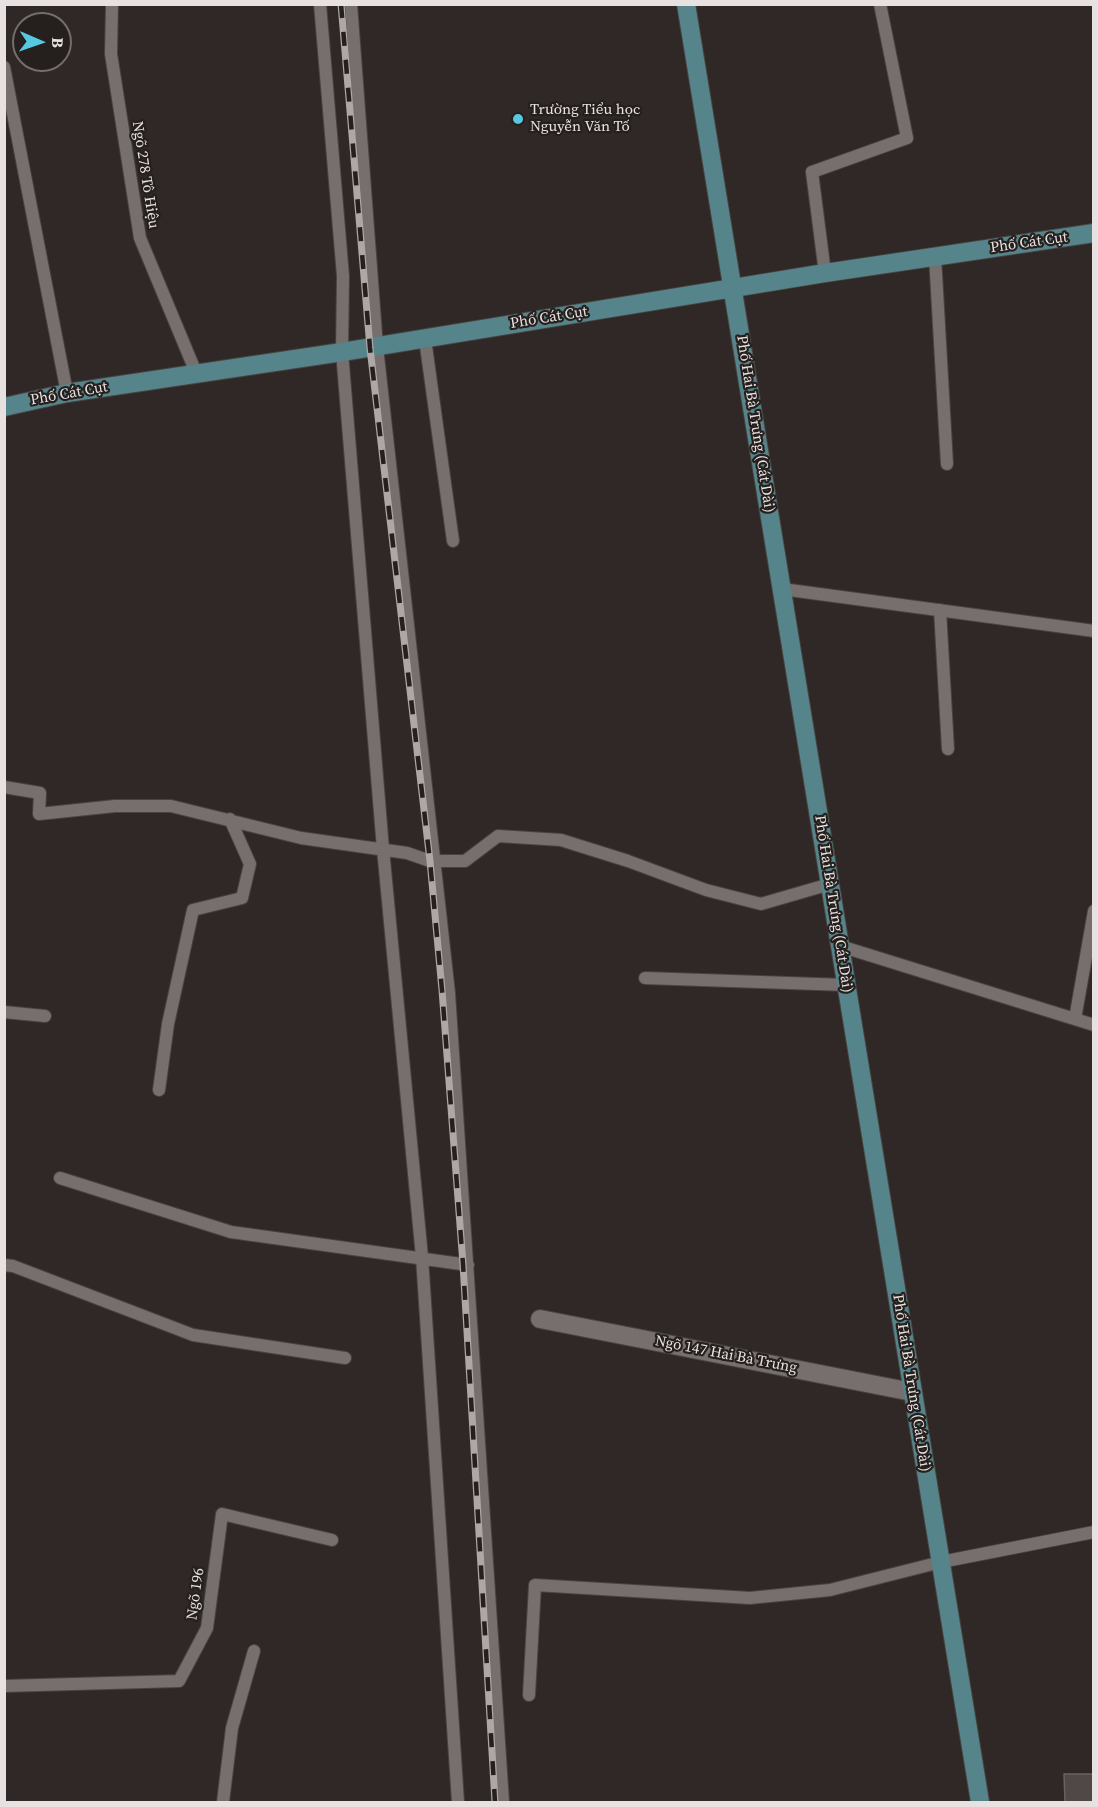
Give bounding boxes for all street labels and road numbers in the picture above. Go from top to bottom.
street label: Ngõ 278 Tô Hiệu [128,120,162,230]
street label: Phố Cát Cụt [989,229,1069,257]
street label: Phố Cát Cụt [509,303,589,333]
street label: Phố Hai Bà Trưng (Cát Dài) [732,334,778,514]
street label: Phố Cát Cụt [29,378,109,410]
street label: Phố Hai Bà Trưng (Cát Dài) [810,814,856,994]
street label: Phố Hai Bà Trưng (Cát Dài) [888,1293,934,1473]
street label: Ngõ 147 Hai Bà Trưng [653,1332,799,1378]
street label: Ngõ 196 [183,1567,209,1621]

